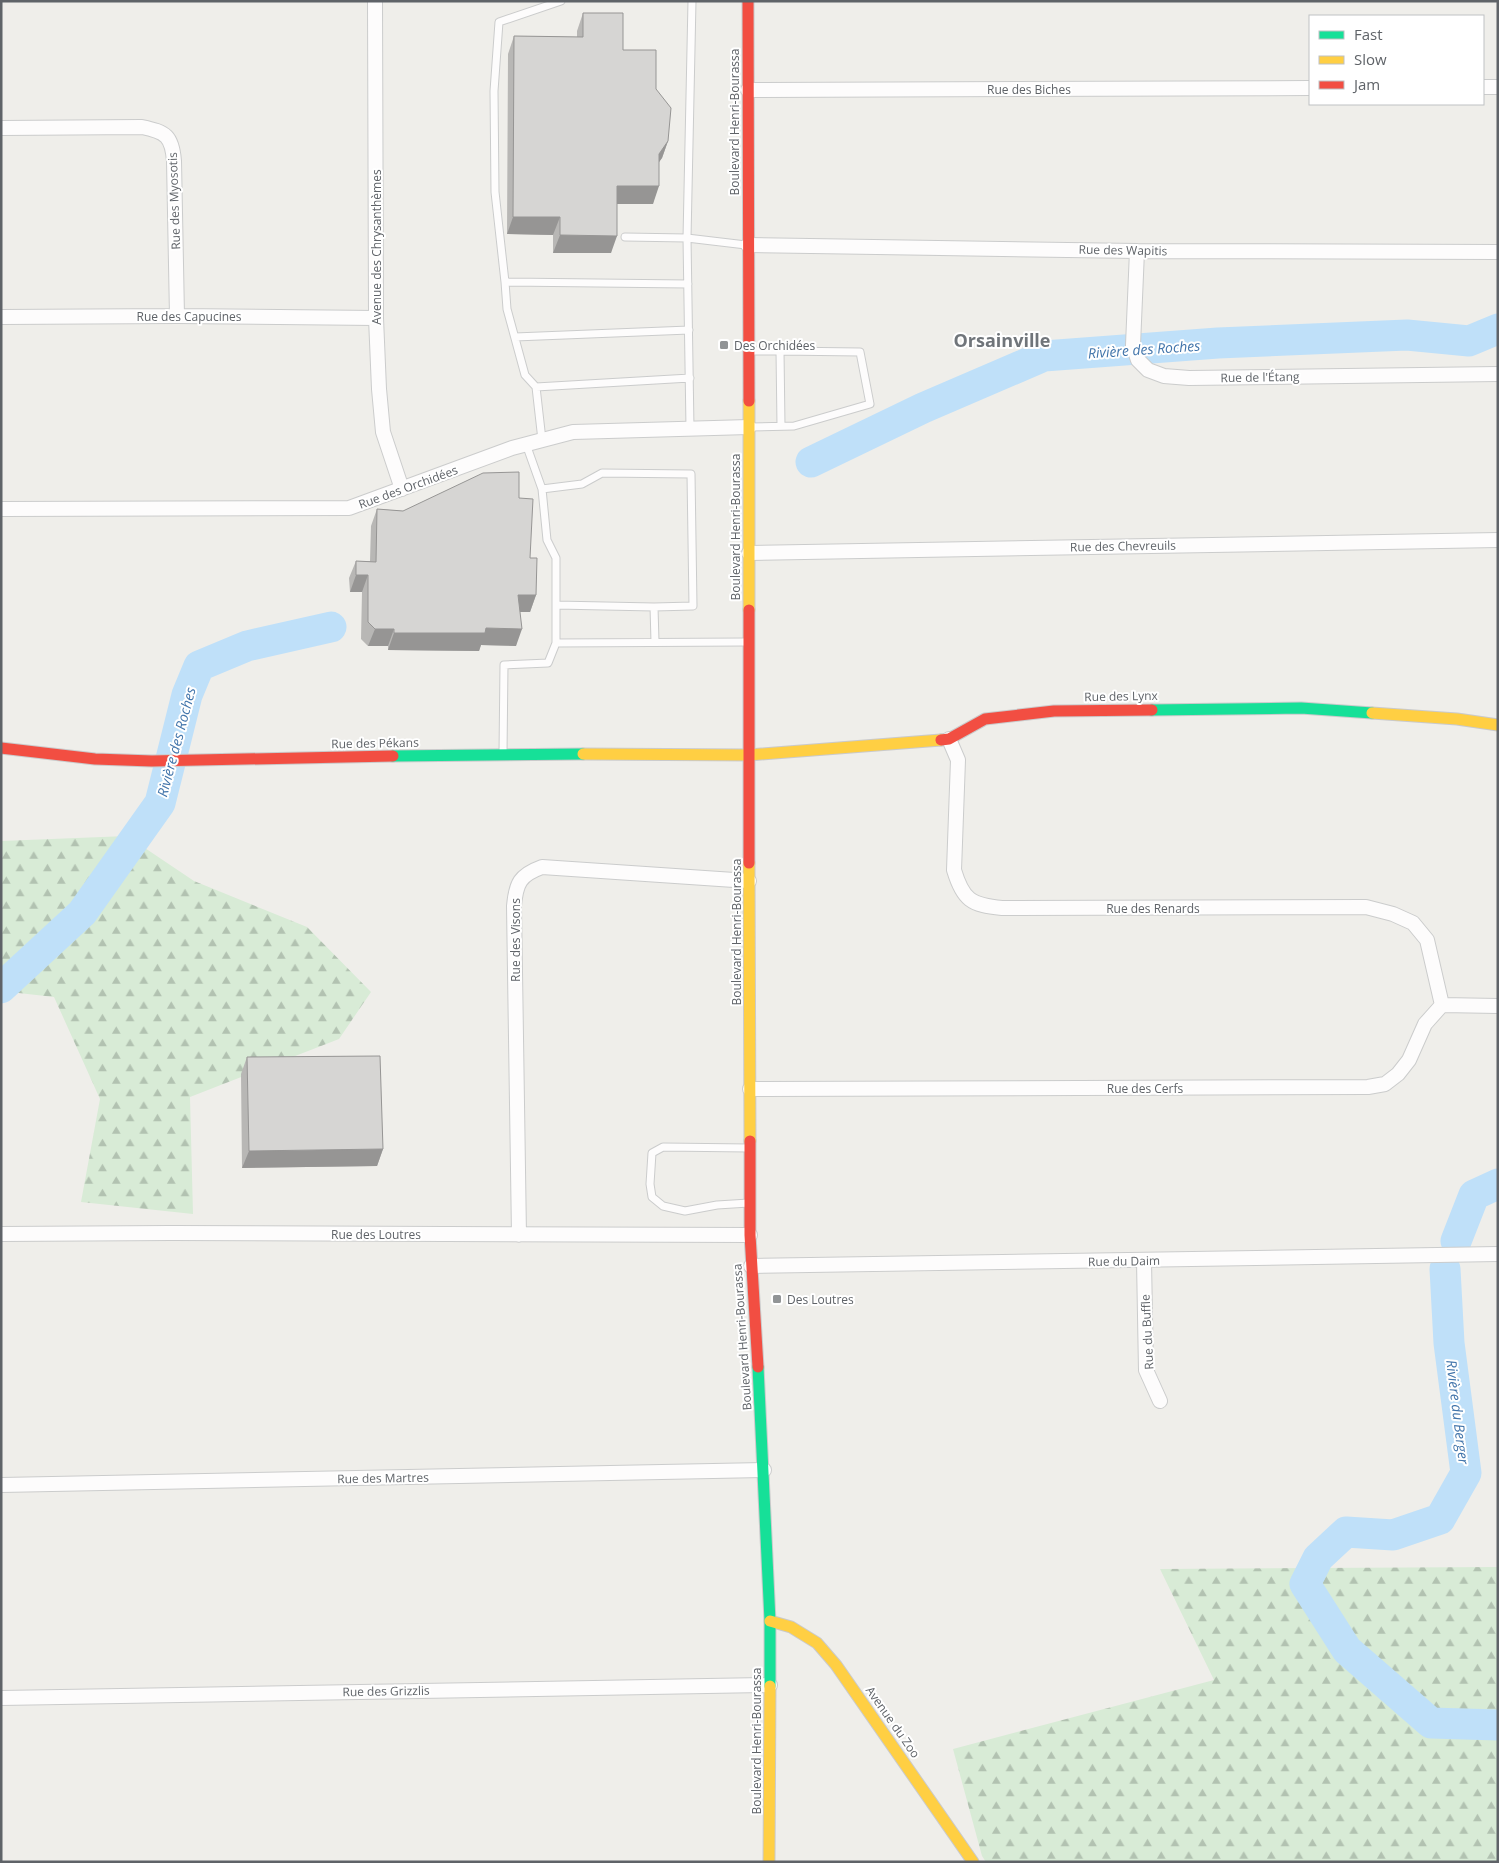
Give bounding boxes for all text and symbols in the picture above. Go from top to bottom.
legend [1309,15,1484,105]
text: Fast [1354,24,1383,44]
street label: Boulevard Henri-Bourassa [726,49,743,195]
text: Slow [1354,49,1387,69]
text: Jam [1352,74,1380,94]
street label: Rue des Biches [987,81,1071,98]
street label: Rue des Myosotis [164,152,184,250]
street label: Avenue des Chrysanthèmes [368,169,385,325]
street label: Rue des Wapitis [1079,241,1168,259]
street label: Rue des Capucines [136,308,242,325]
district label: Orsainville [954,328,1051,352]
water label: Rivière des Roches [1087,336,1201,362]
place label: Des Orchidées [734,337,815,354]
marker: Des Orchidées [718,339,730,351]
street label: Rue de l'Étang [1220,368,1300,386]
street label: Boulevard Henri-Bourassa [727,454,744,600]
street label: Rue des Orchidées [356,461,460,513]
street label: Rue des Chevreuils [1070,537,1176,555]
water label: Rivière des Roches [152,685,200,799]
street label: Rue des Lynx [1084,687,1159,705]
street label: Rue des Pékans [331,734,419,752]
street label: Boulevard Henri-Bourassa [728,859,745,1005]
street label: Rue des Visons [507,898,524,982]
street label: Rue des Renards [1106,900,1200,917]
street label: Rue des Cerfs [1107,1080,1184,1097]
street label: Rue des Loutres [331,1226,421,1243]
street label: Rue du Daim [1088,1252,1160,1270]
street label: Boulevard Henri-Bourassa [728,1263,756,1411]
place label: Des Loutres [787,1291,854,1308]
marker: Des Loutres [771,1293,783,1305]
street label: Rue du Buffle [1137,1294,1157,1370]
water label: Rivière du Berger [1442,1359,1474,1466]
street label: Rue des Martres [337,1469,429,1487]
street label: Boulevard Henri-Bourassa [748,1668,765,1814]
street label: Rue des Grizzlis [342,1682,430,1700]
street label: Avenue du Zoo [862,1683,924,1761]

